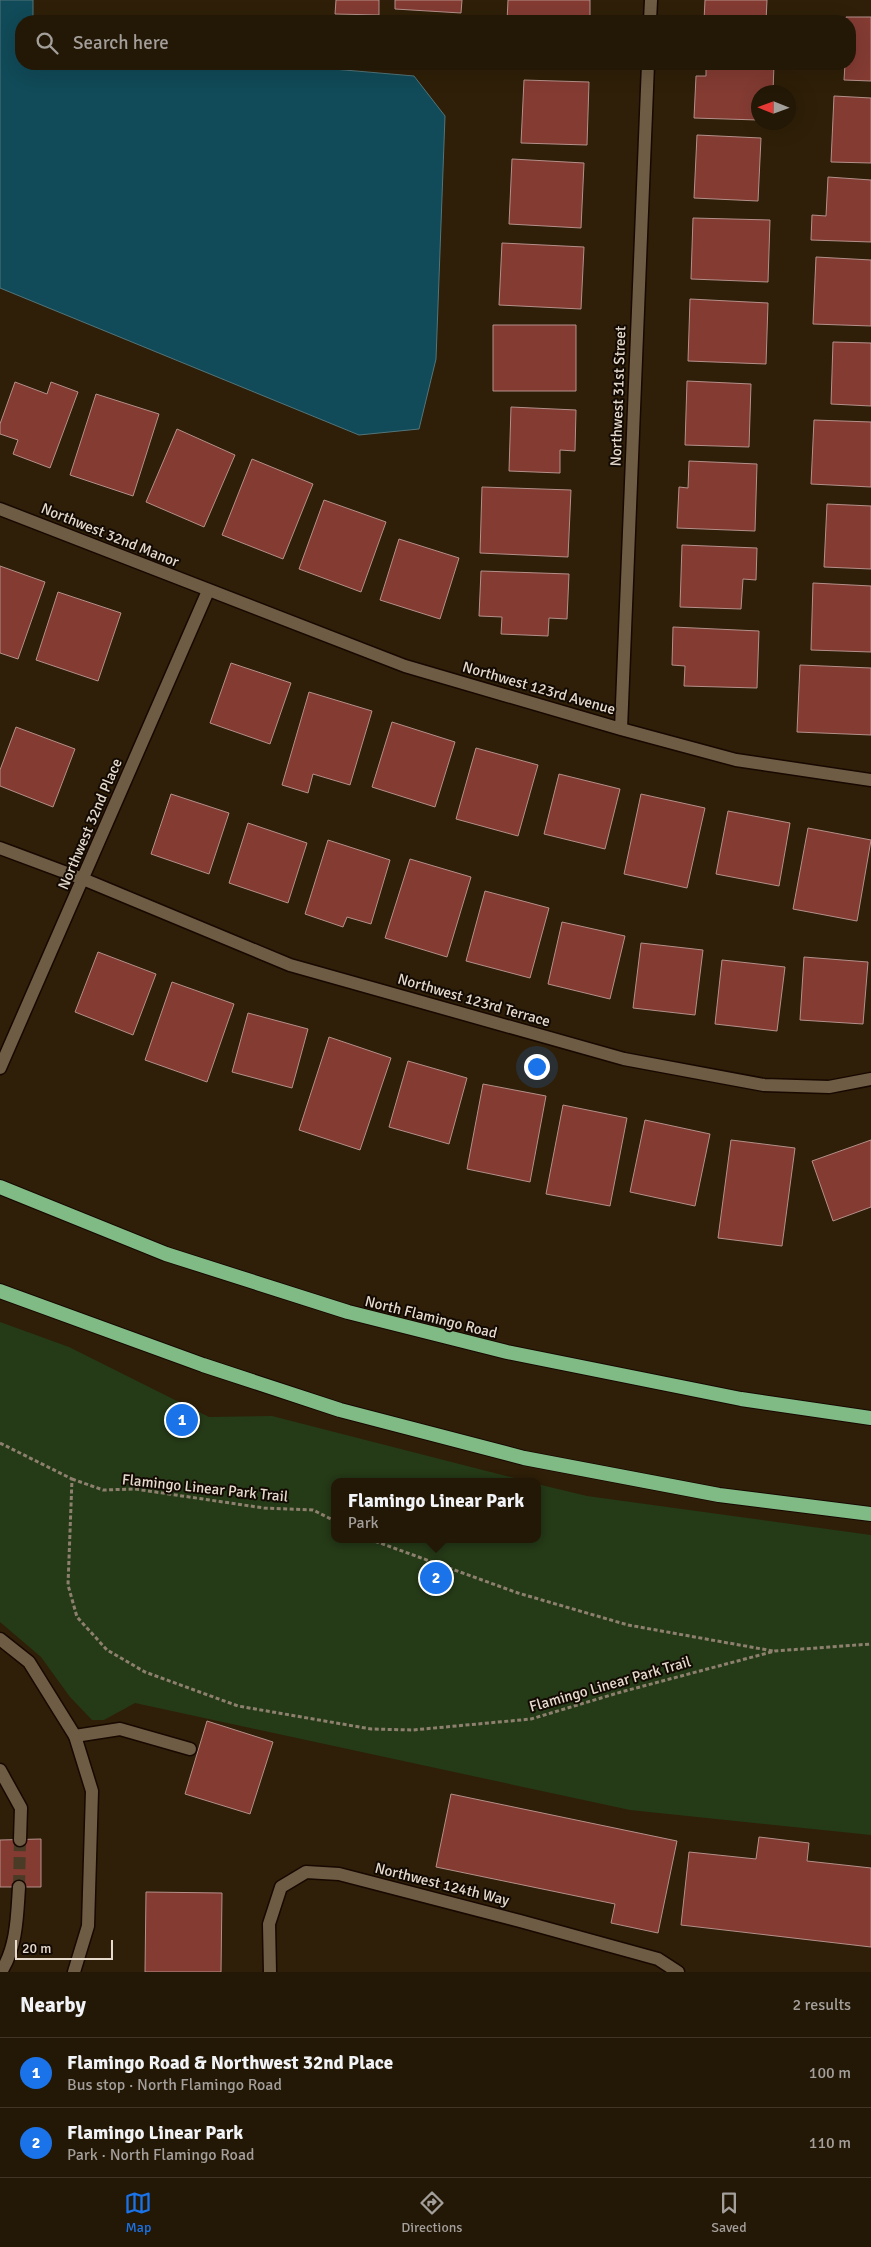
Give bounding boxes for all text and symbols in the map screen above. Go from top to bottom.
search box [15,15,856,70]
icon: search [33,29,61,57]
text: Search here [73,31,169,55]
north arrow [751,85,796,130]
street label: Northwest 31st Street [607,325,629,467]
street label: Northwest 32nd Manor [38,499,182,571]
street label: Northwest 123rd Avenue [461,658,617,718]
street label: Northwest 32nd Place [54,756,126,892]
street label: Northwest 123rd Terrace [396,970,552,1030]
your location [524,1054,550,1080]
street label: North Flamingo Road [363,1292,499,1342]
pin: 1 [166,1401,198,1439]
street label: Flamingo Linear Park Trail [121,1470,289,1506]
popup [331,1478,541,1543]
text: Flamingo Linear Park [348,1489,524,1513]
text: Park [348,1513,379,1533]
pin: 2 [420,1559,452,1597]
street label: Flamingo Linear Park Trail [527,1652,693,1716]
street label: Northwest 124th Way [373,1859,511,1909]
scale bar [15,1937,112,1960]
text: 20 m [22,1940,51,1957]
text: Nearby [20,1992,86,2018]
text: 2 results [792,1995,851,2015]
text: Flamingo Road & Northwest 32nd Place [67,2051,393,2075]
text: 1 [32,2063,40,2083]
text: 100 m [809,2063,851,2083]
text: Bus stop · North Flamingo Road [67,2075,282,2095]
text: Flamingo Linear Park [67,2121,243,2145]
text: 2 [32,2133,40,2153]
text: 110 m [809,2133,851,2153]
text: Park · North Flamingo Road [67,2145,254,2165]
tab: Map [124,2189,152,2236]
tab: Directions [401,2189,462,2236]
tab: Saved [711,2189,747,2236]

